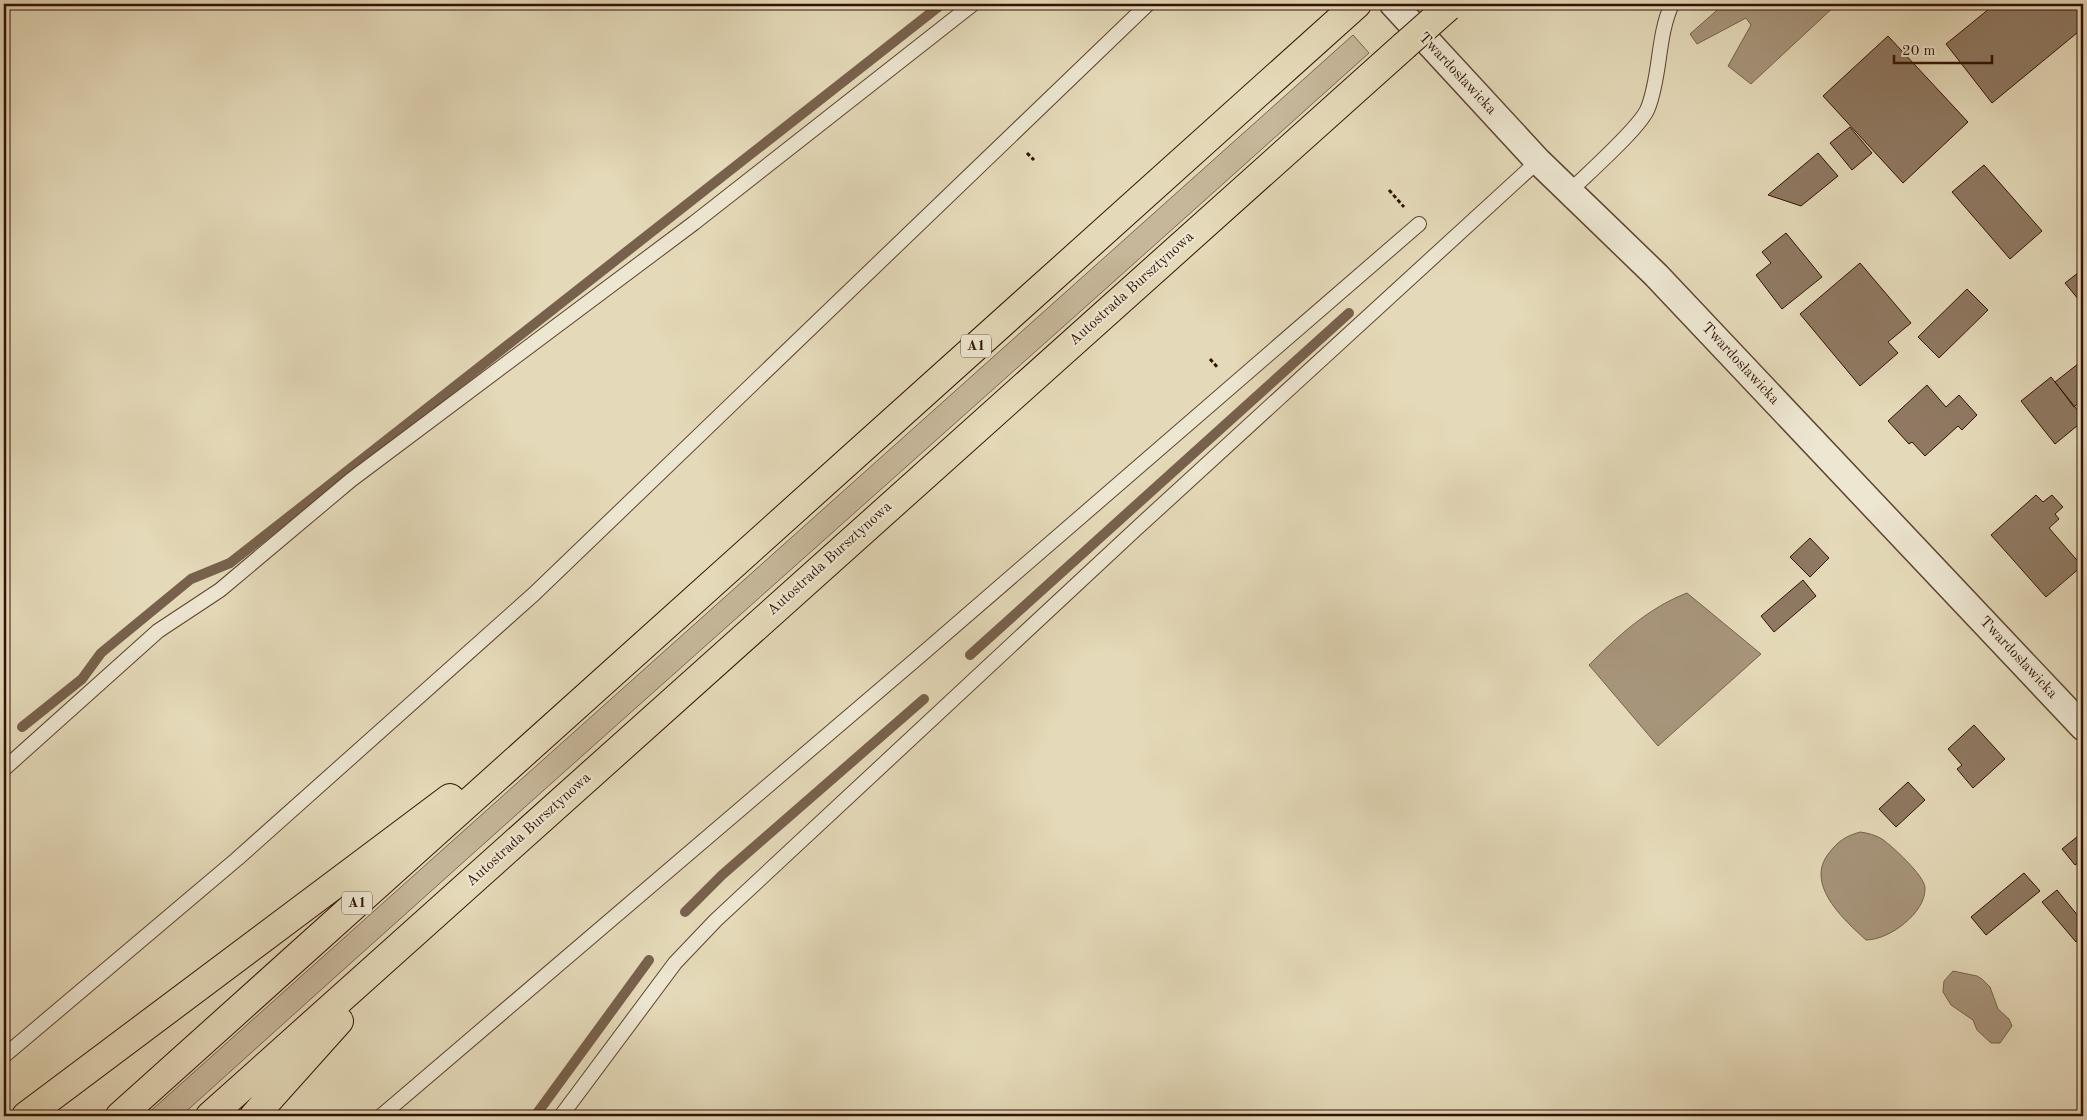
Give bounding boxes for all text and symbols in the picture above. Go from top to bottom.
street label: Twardosławicka [1415,30,1499,118]
scale bar [1894,32,1992,64]
text: 20 m [1902,44,1936,59]
street label: Autostrada Bursztynowa [1067,229,1198,349]
street label: Twardosławicka [1698,320,1782,408]
road number: A1 [961,334,991,358]
street label: Autostrada Bursztynowa [765,499,896,619]
street label: Twardosławicka [1976,614,2060,702]
street label: Autostrada Bursztynowa [464,770,595,890]
road number: A1 [342,891,372,914]

